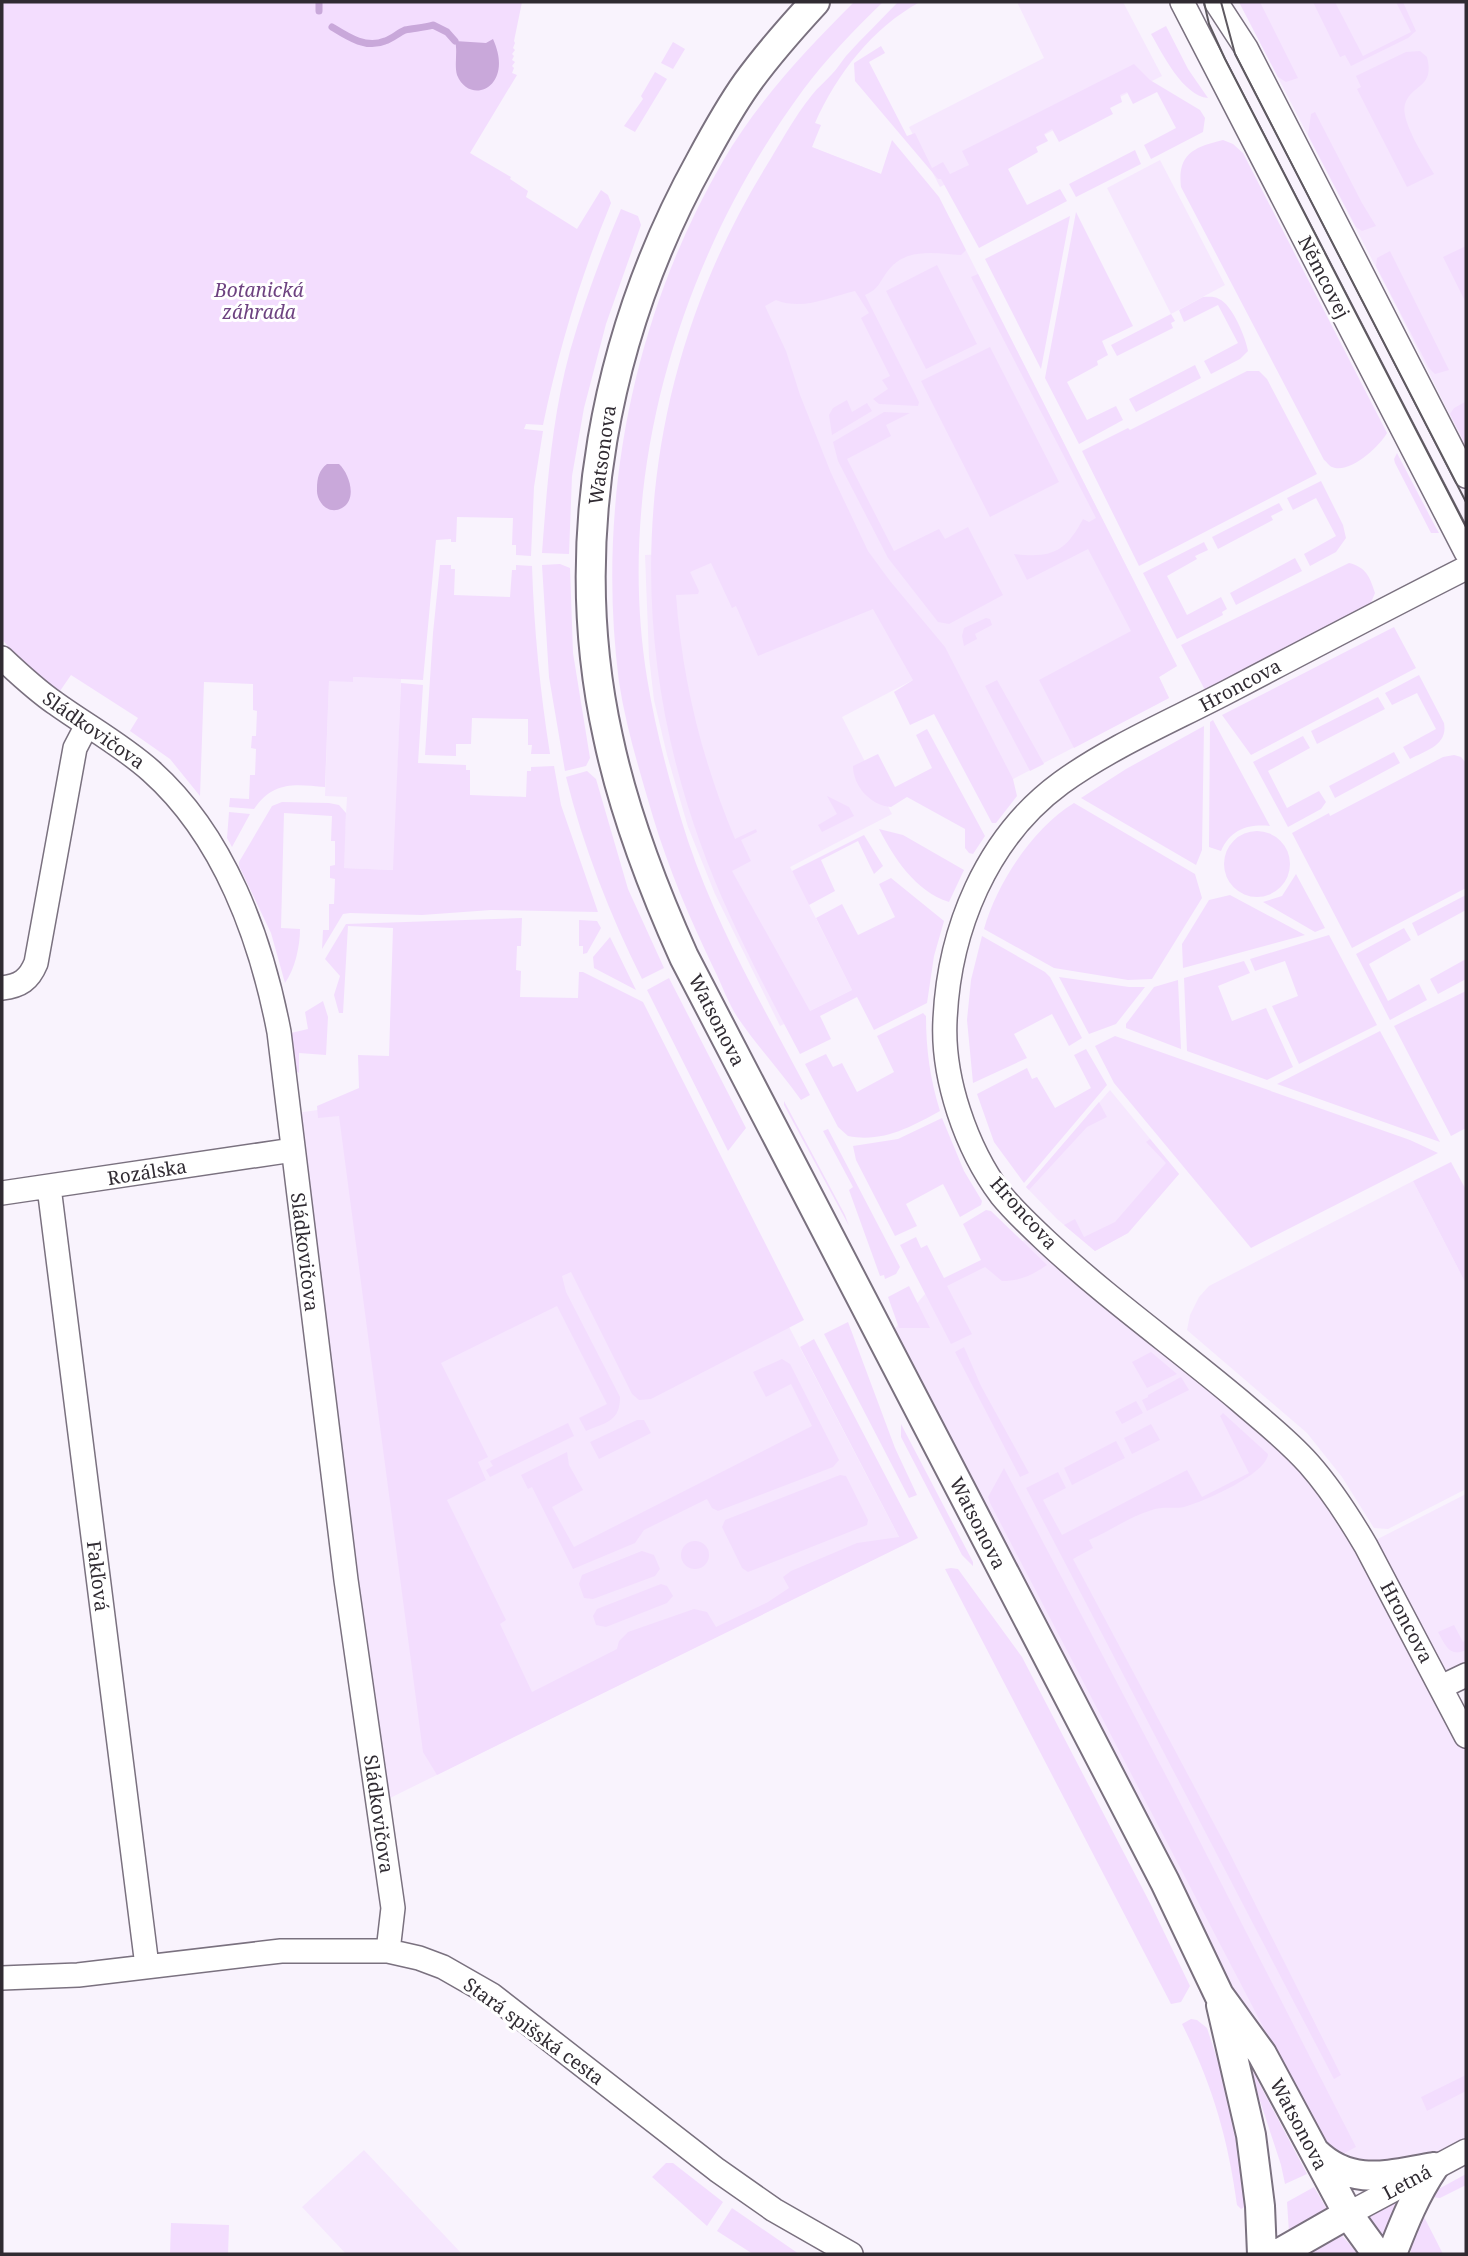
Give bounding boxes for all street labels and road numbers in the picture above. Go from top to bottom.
street label: Němcovej [1292,231,1356,323]
street label: Watsonova [582,403,622,507]
street label: Hroncova [1194,653,1286,717]
street label: Sládkovičova [38,685,150,775]
street label: Watsonova [683,969,751,1071]
street label: Rozálska [105,1153,189,1191]
street label: Hroncova [984,1171,1064,1255]
street label: Sládkovičova [285,1191,325,1313]
street label: Watsonova [944,1472,1012,1574]
street label: Fakľová [81,1539,115,1613]
street label: Hroncova [1375,1576,1439,1668]
street label: Sládkovičova [358,1753,400,1875]
street label: Stará spišská cesta [459,1971,609,2091]
street label: Watsonova [1264,2074,1334,2174]
street label: Letná [1378,2158,1436,2206]

